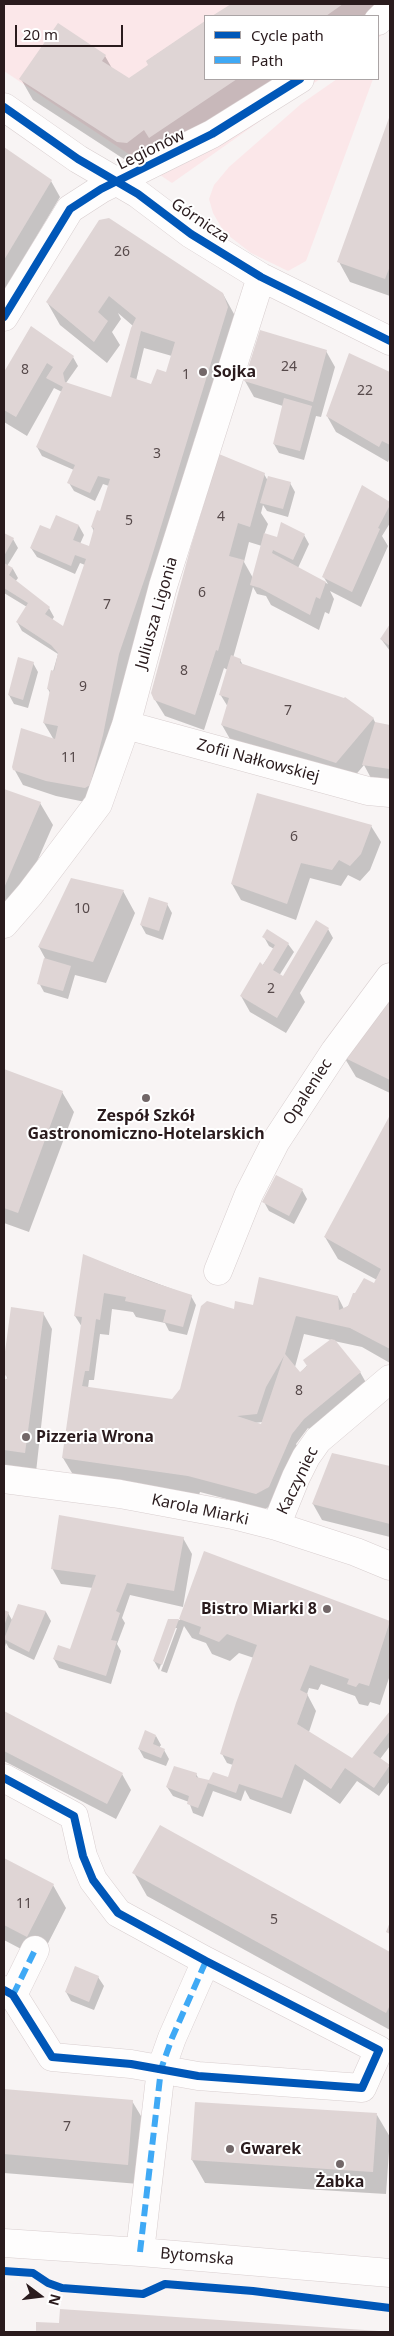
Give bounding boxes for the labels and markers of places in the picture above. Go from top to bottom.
place label: Sojka [213,362,256,382]
marker: Sojka [197,366,209,378]
marker: Zespół Szkół Gastronomiczno-Hotelarskich [140,1092,152,1104]
place label: Zespół Szkół Gastronomiczno-Hotelarskich [27,1106,265,1144]
place label: Pizzeria Wrona [36,1427,154,1447]
marker: Pizzeria Wrona [20,1431,32,1443]
place label: Bistro Miarki 8 [201,1599,317,1619]
marker: Bistro Miarki 8 [321,1603,333,1615]
place label: Gwarek [240,2139,301,2159]
marker: Gwarek [224,2143,236,2155]
marker: Żabka [334,2158,346,2170]
place label: Żabka [316,2172,364,2192]

